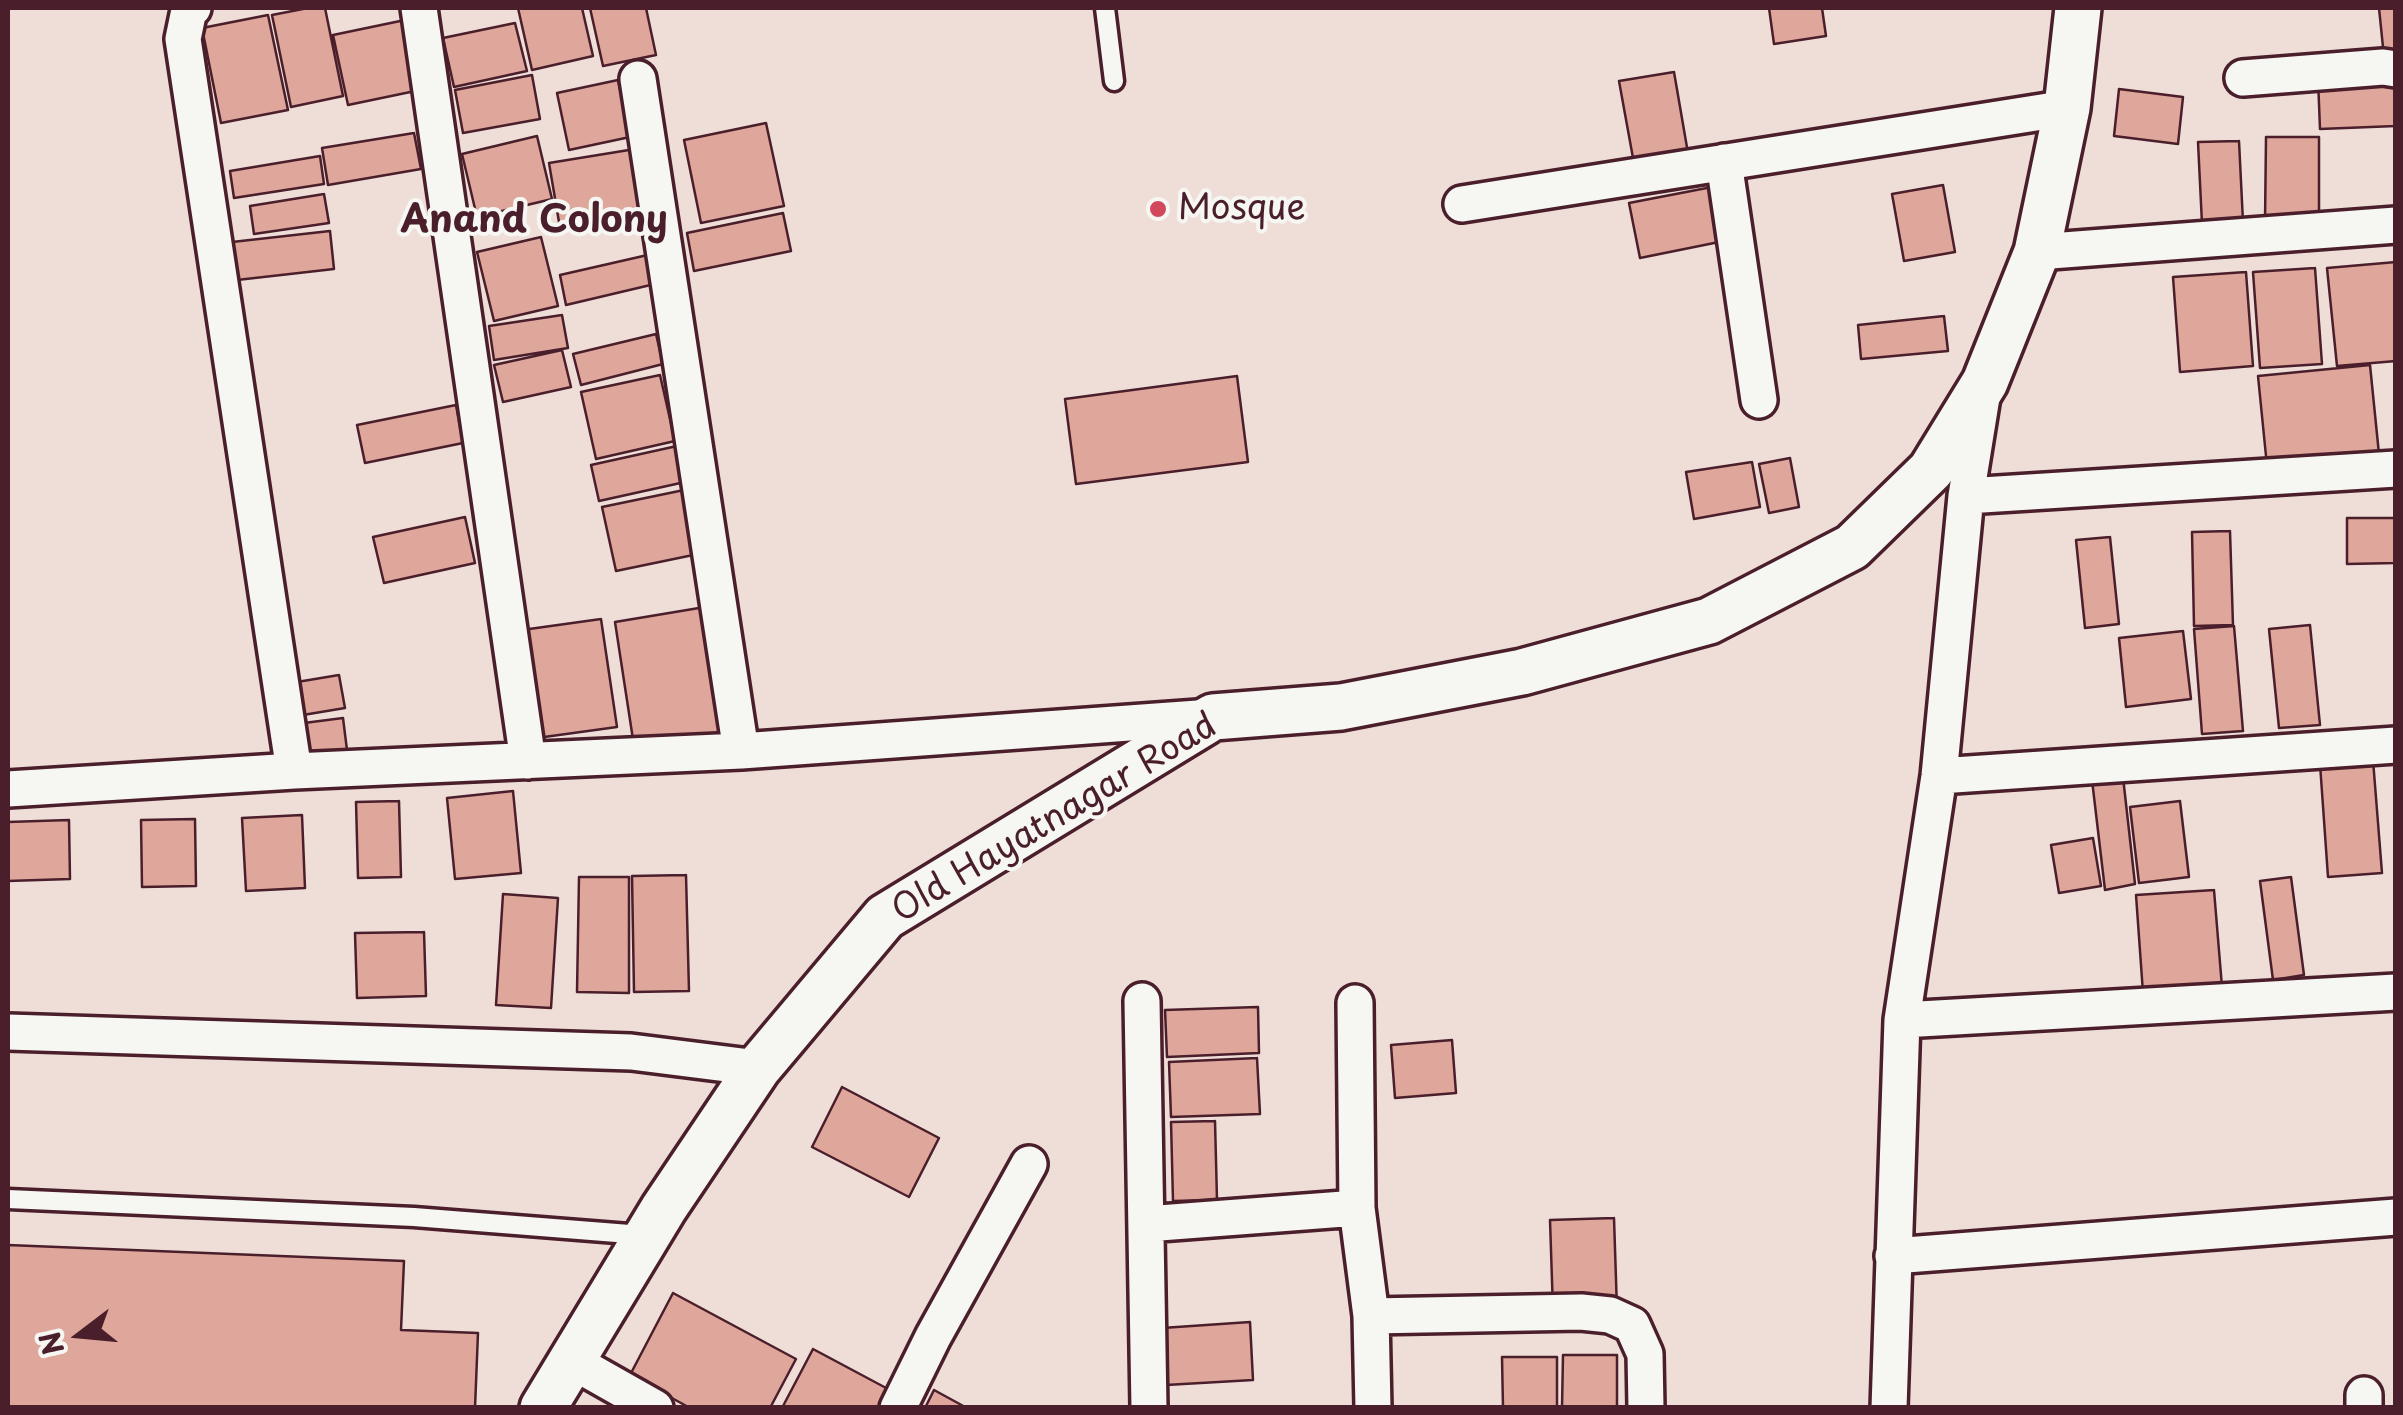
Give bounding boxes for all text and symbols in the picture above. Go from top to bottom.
place label: Mosque [1178,188,1306,230]
marker: Mosque [1147,198,1169,220]
district label: Anand Colony [400,199,668,245]
street label: Old Hayatnagar Road [885,705,1225,933]
north arrow [30,1285,130,1385]
text: N [27,1327,74,1360]

